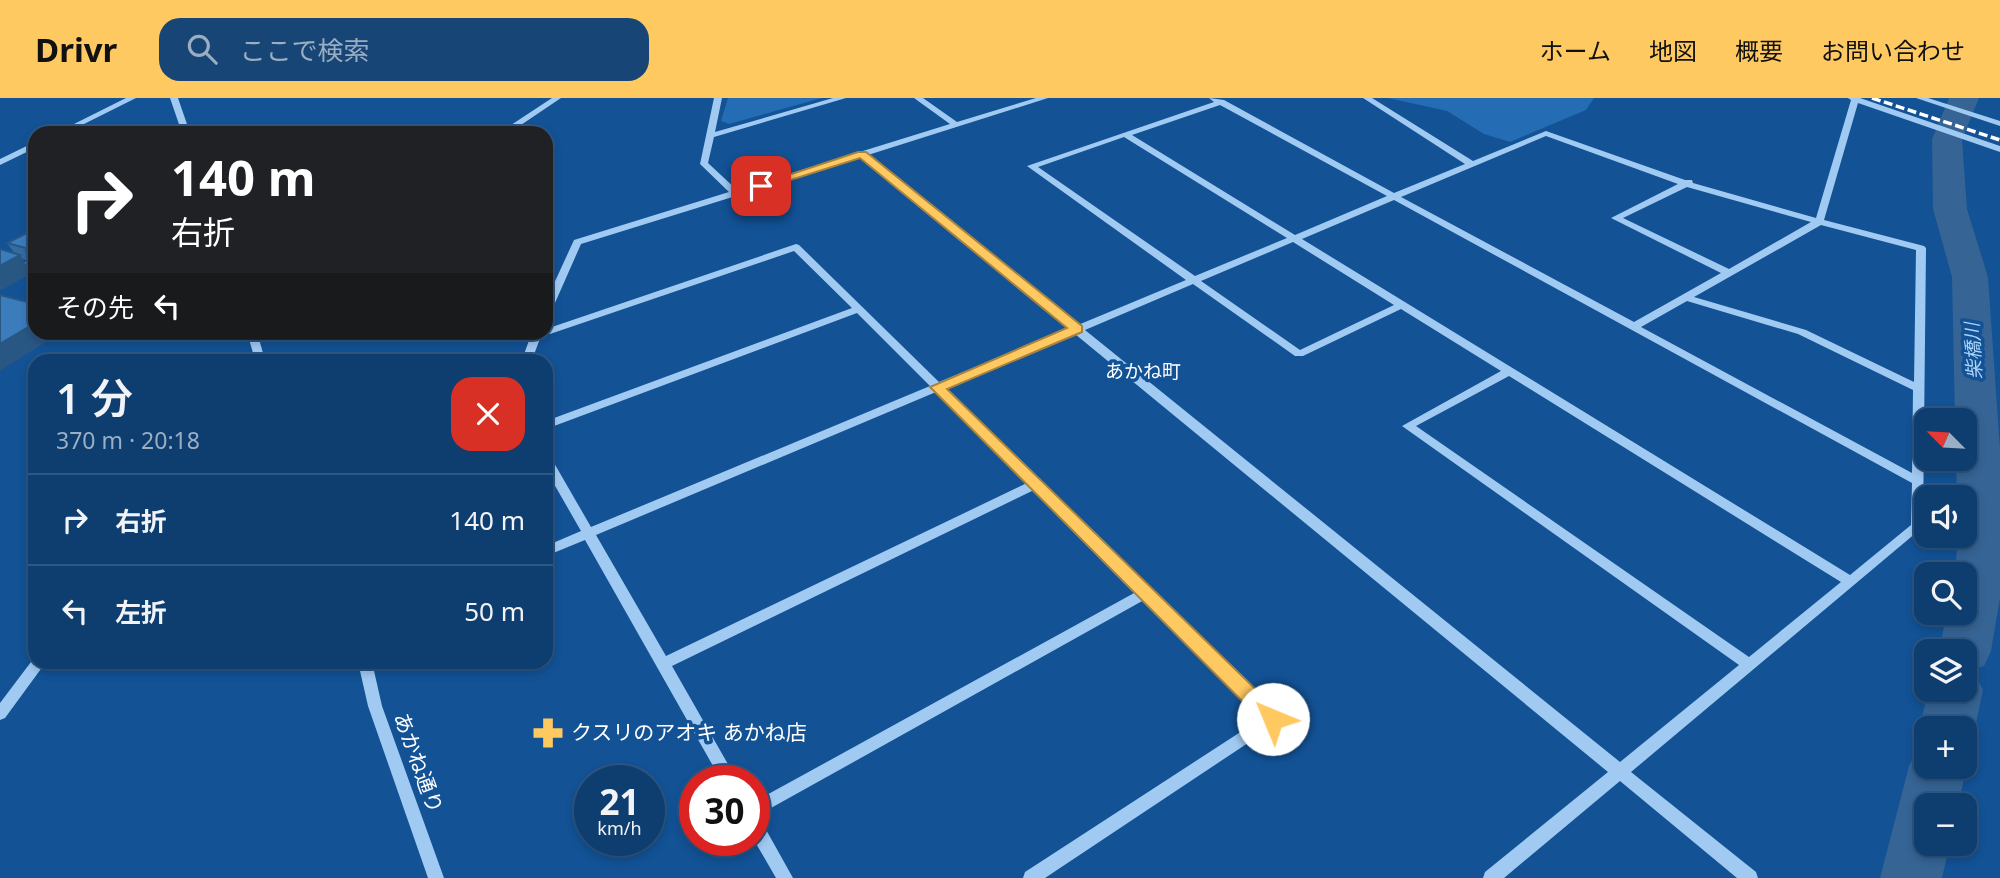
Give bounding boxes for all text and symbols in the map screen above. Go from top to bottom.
search box [159,18,649,81]
text: Drivr [35,27,117,72]
icon: search [183,30,221,68]
text: ここで検索 [239,32,369,68]
text: ホーム [1540,34,1611,67]
text: 地図 [1649,34,1697,67]
text: 概要 [1735,34,1783,67]
text: お問い合わせ [1821,34,1965,67]
text: 140 m [171,144,316,210]
icon: right [56,154,147,245]
pin [731,156,791,216]
icon: arrive [742,167,780,205]
text: 右折 [171,210,235,253]
icon: left [148,287,186,325]
text: その先 [56,289,134,325]
water label: 柴橋川 [1958,320,1987,380]
district label: あかね町 [1105,358,1181,384]
text: 1 分 [56,369,133,426]
button: close [451,377,525,451]
north arrow [1914,408,1978,471]
map controls [1914,408,1977,856]
text: 370 m · 20:18 [56,424,200,456]
button: sound [1914,485,1977,548]
icon: right [56,501,94,539]
text: 140 m [449,502,525,538]
text: 右折 [115,503,167,539]
button: search [1914,562,1977,625]
icon: left [56,592,94,630]
text: 50 m [464,593,525,629]
text: 左折 [115,594,167,630]
button: layers [1914,639,1977,702]
position arrow [1236,682,1310,756]
street label: あかね通り [388,709,450,817]
pharmacy icon: クスリのアオキ あかね店 [531,716,565,750]
button: + [1914,716,1977,779]
place label: クスリのアオキ あかね店 [571,718,807,746]
speed limit sign: 30 [679,765,770,856]
text: 21 [599,778,640,825]
button: − [1914,793,1977,856]
text: km/h [597,816,642,840]

